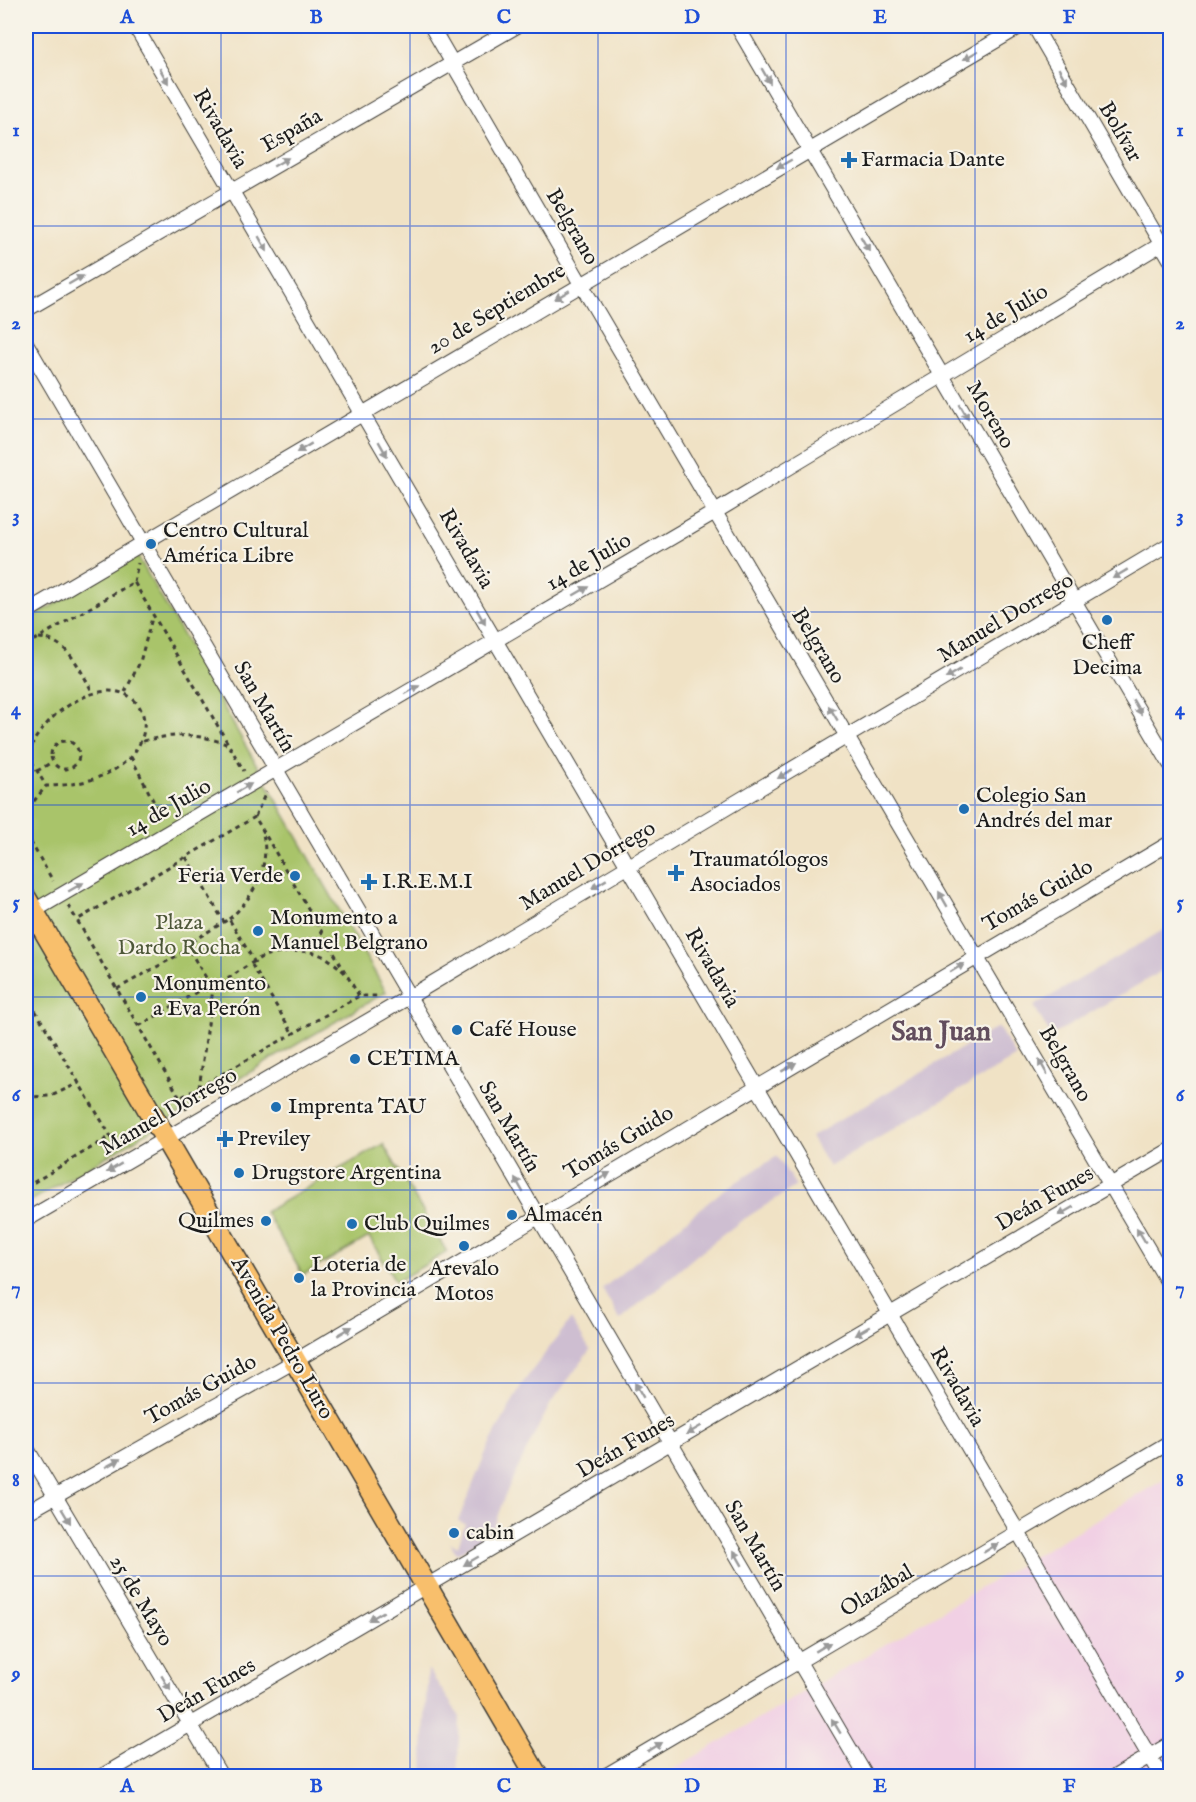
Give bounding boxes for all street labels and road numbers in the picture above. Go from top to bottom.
street label: Rivadavia [186,84,254,174]
street label: Bolívar [1092,97,1148,167]
street label: España [257,102,328,160]
street label: Belgrano [539,184,605,270]
street label: 20 de Septiembre [423,257,571,361]
street label: 14 de Julio [959,278,1054,350]
street label: Moreno [959,376,1021,454]
street label: Rivadavia [432,504,500,594]
street label: 14 de Julio [541,526,637,598]
street label: Manuel Dorrego [933,566,1079,670]
street label: Belgrano [784,603,852,689]
street label: San Martín [227,656,301,758]
street label: 14 de Julio [121,772,217,844]
street label: Manuel Dorrego [515,814,661,918]
street label: Tomás Guido [978,853,1098,939]
street label: Rivadavia [678,923,746,1013]
street label: Belgrano [1032,1021,1098,1107]
street label: Manuel Dorrego [96,1061,243,1163]
street label: San Martín [472,1076,546,1178]
street label: Tomás Guido [559,1099,679,1187]
street label: Deán Funes [991,1160,1099,1238]
street label: Avenida Pedro Luro [223,1251,340,1425]
street label: Rivadavia [923,1342,991,1432]
street label: Tomás Guido [140,1348,262,1432]
street label: Deán Funes [572,1407,680,1485]
street label: San Martín [718,1495,792,1597]
street label: 25 de Mayo [103,1550,179,1652]
street label: Olazábal [835,1558,919,1624]
street label: Deán Funes [153,1652,261,1730]

